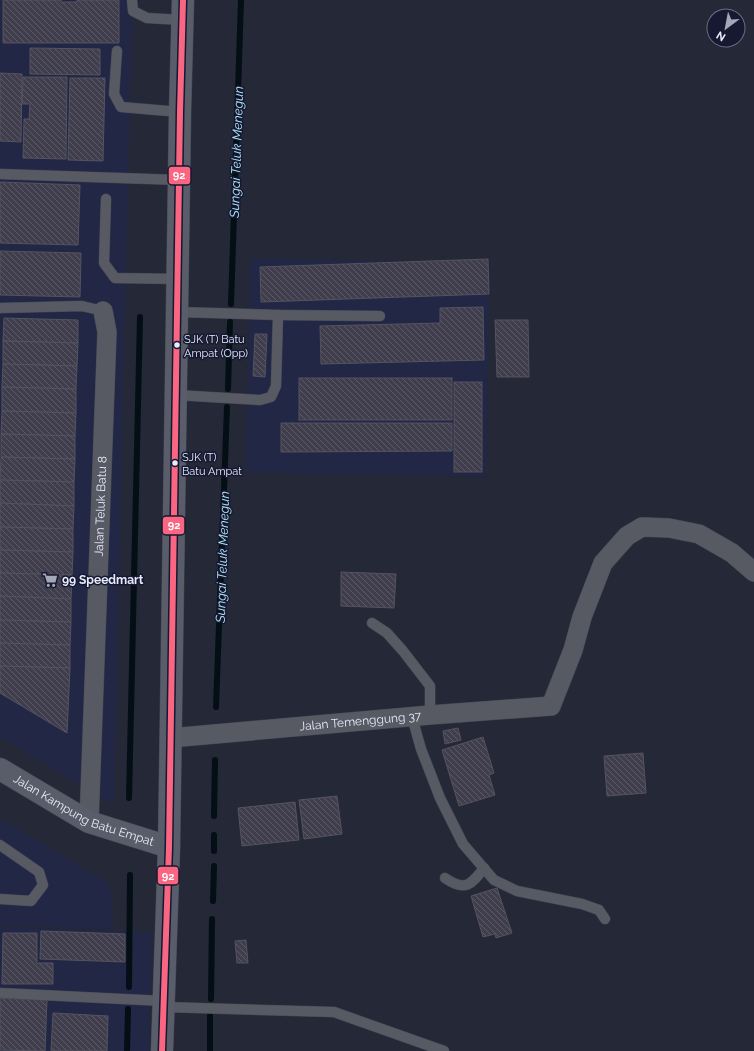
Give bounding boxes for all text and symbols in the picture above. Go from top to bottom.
north arrow [706,8,746,48]
text: N [714,28,728,44]
water label: Sungai Teluk Menegun [227,86,246,219]
line badge: 92 [168,166,191,185]
text: 92 [173,169,185,182]
place label: SJK (T) Batu Ampat (Opp) [184,333,248,360]
marker: SJK (T) Batu Ampat (Opp) [172,340,182,350]
place label: SJK (T) Batu Ampat [182,451,242,478]
street label: Jalan Teluk Batu 8 [92,456,109,557]
marker: SJK (T) Batu Ampat [170,458,180,468]
water label: Sungai Teluk Menegun [213,491,232,624]
line badge: 92 [162,516,185,535]
text: 92 [168,519,180,532]
supermarket icon: 99 Speedmart [41,571,59,589]
place label: 99 Speedmart [62,573,144,587]
street label: Jalan Temenggung 37 [299,709,422,734]
street label: Jalan Kampung Batu Empat [11,772,156,849]
line badge: 92 [157,866,179,885]
text: 92 [162,870,174,883]

